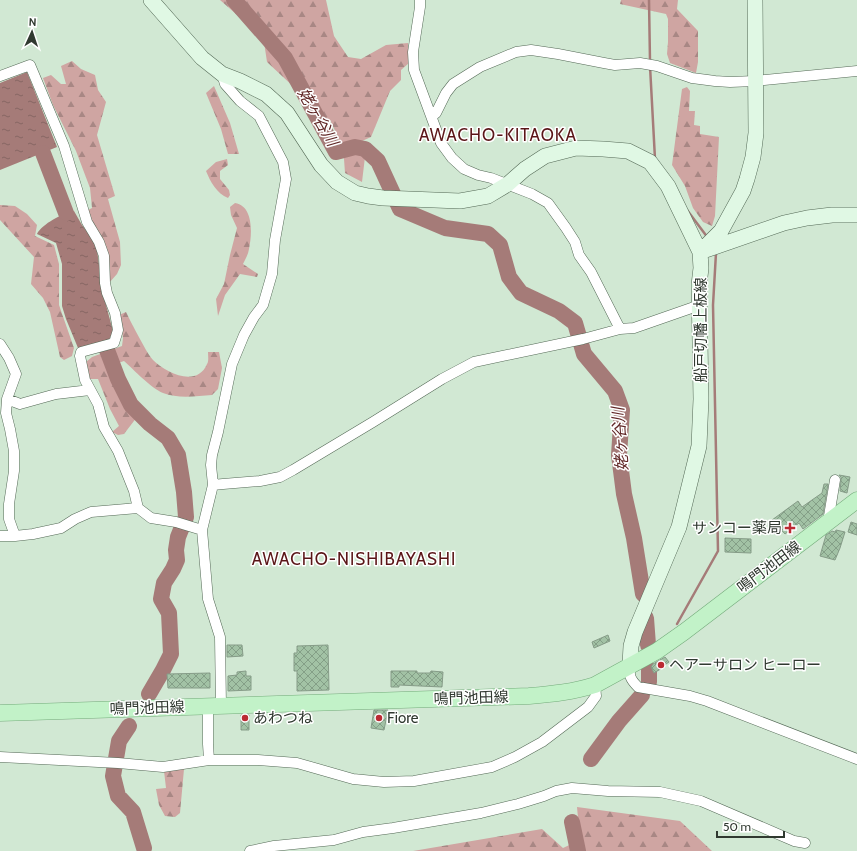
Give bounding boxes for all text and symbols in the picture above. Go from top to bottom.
north arrow [12,12,52,52]
text: N [28,15,37,29]
water label: 姥ヶ谷川 [294,85,343,151]
district label: AWACHO-KITAOKA [419,125,577,145]
street label: 船戸切幡上板線 [692,277,710,383]
water label: 姥ヶ谷川 [608,404,632,472]
place label: サンコー薬局 [692,519,782,537]
marker: サンコー薬局 [785,523,795,533]
street label: 鳴門池田線 [734,537,804,597]
district label: AWACHO-NISHIBAYASHI [252,549,456,569]
place label: ヘアーサロン ヒーロー [669,656,821,674]
marker: ヘアーサロン ヒーロー [656,660,666,670]
street label: 鳴門池田線 [433,688,509,708]
street label: 鳴門池田線 [109,698,185,718]
place label: あわつね [253,709,313,727]
place label: Fiore [387,709,419,727]
marker: あわつね [240,713,250,723]
marker: Fiore [374,713,384,723]
scale bar [717,813,784,839]
text: 50 m [723,819,751,834]

